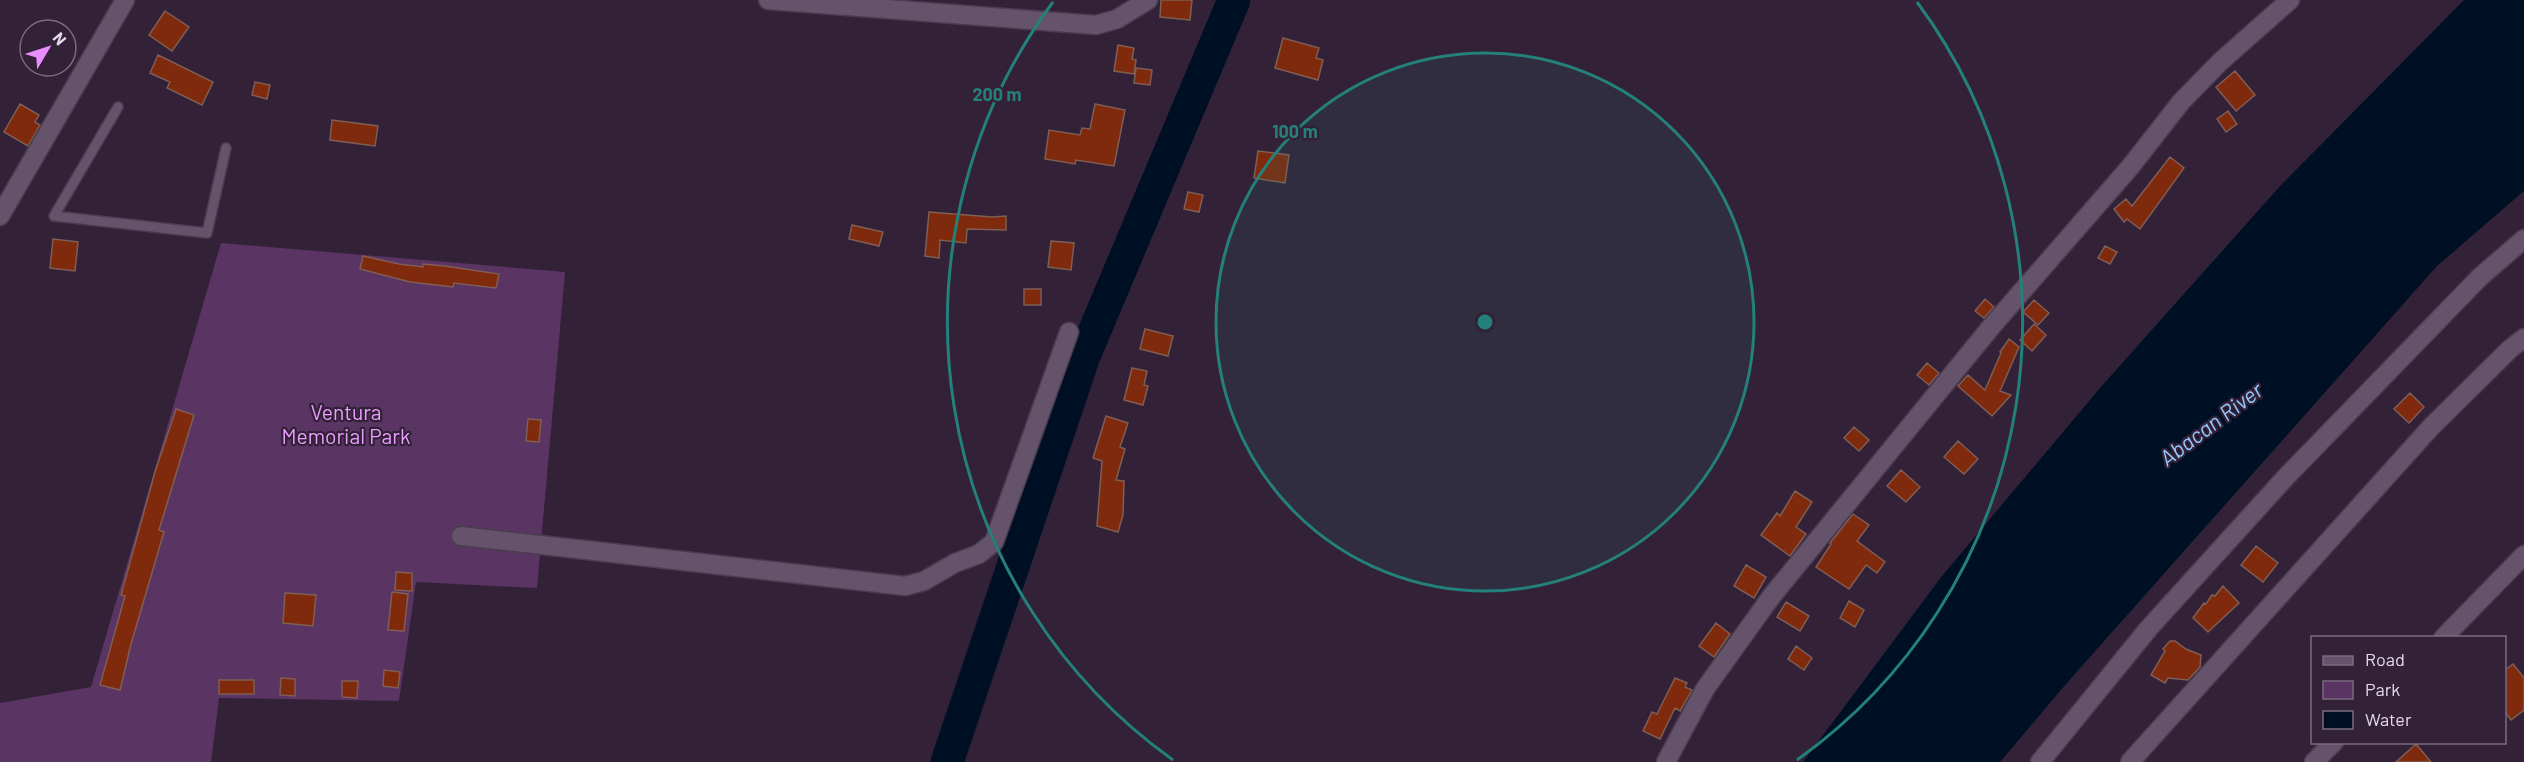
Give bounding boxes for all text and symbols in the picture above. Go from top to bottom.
north arrow [18,18,78,78]
text: N [49,28,71,48]
text: 200 m [972,83,1022,105]
text: 100 m [1272,120,1318,142]
centre of rings [1475,312,1495,332]
water label: Abacan River [2154,375,2268,470]
park label: Ventura Memorial Park [282,399,410,448]
legend [2311,636,2506,744]
text: Road [2365,648,2405,670]
text: Park [2365,678,2400,700]
text: Water [2365,708,2412,730]

